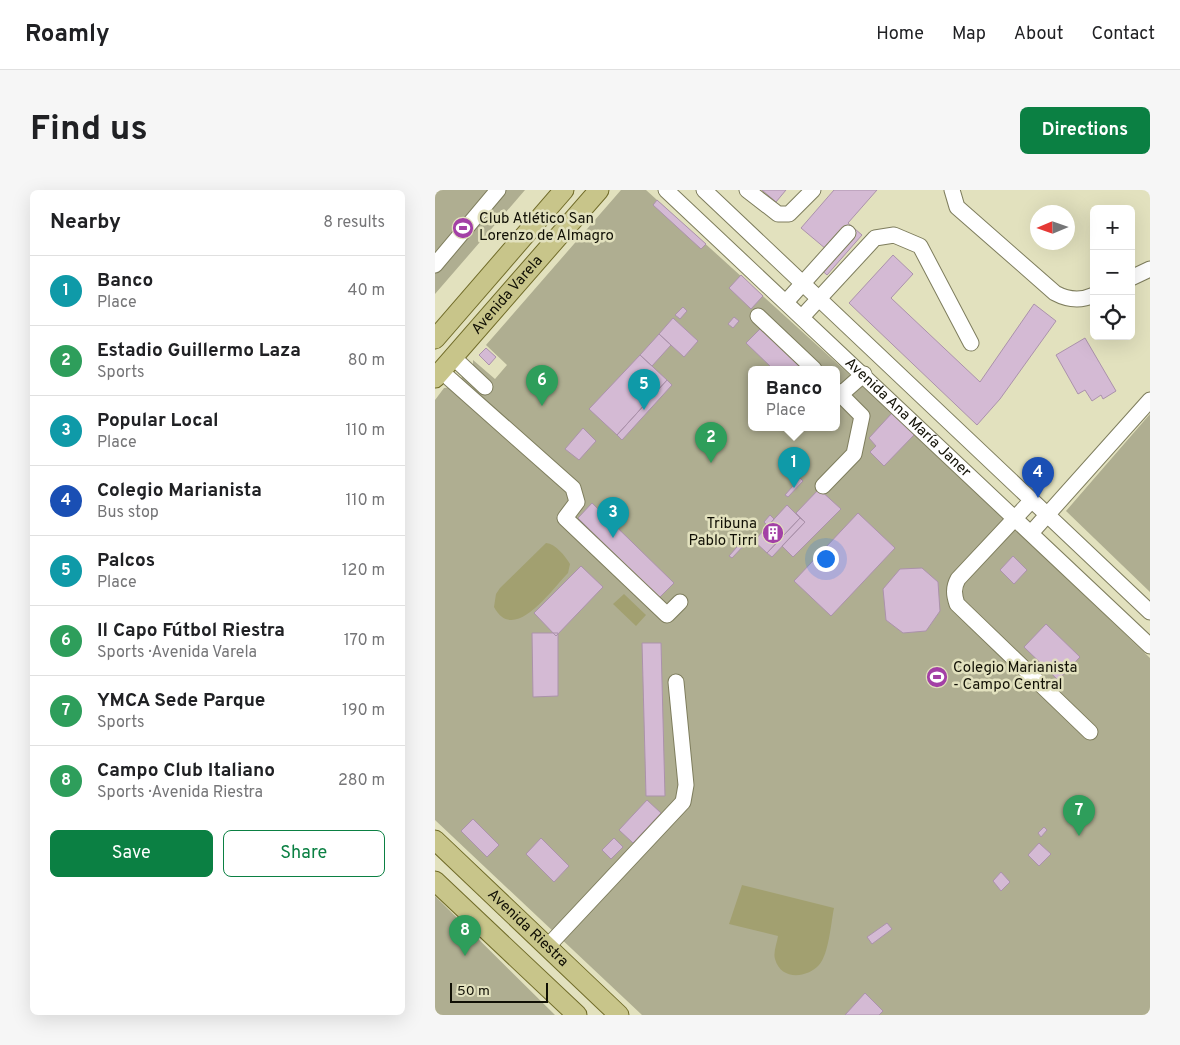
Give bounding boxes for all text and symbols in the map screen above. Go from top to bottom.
text: Roamly [25,20,110,50]
text: Home [876,23,924,46]
text: Map [952,23,986,46]
text: About [1014,23,1063,46]
text: Contact [1091,23,1155,46]
button: Directions [1020,107,1150,154]
text: Find us [30,108,148,152]
north arrow [1030,205,1075,250]
map controls [1090,205,1135,340]
button: + [1090,205,1135,250]
text: Nearby [50,209,121,236]
place label: Club Atlético San Lorenzo de Almagro [479,210,614,246]
text: 8 results [323,213,385,233]
sports icon: Club Atlético San Lorenzo de Almagro [451,216,475,240]
button: − [1090,250,1135,295]
street label: Avenida Varela [468,252,547,339]
text: Banco [97,269,153,293]
text: 1 [63,281,69,301]
text: 40 m [347,281,385,301]
text: Place [97,293,137,313]
button: locate [1090,295,1135,340]
text: Estadio Guillermo Laza [97,339,301,363]
text: 2 [61,351,71,371]
text: 80 m [348,351,385,371]
street label: Avenida Ana María Janer [840,354,975,482]
text: Sports [97,363,145,383]
pin: 6 [526,365,558,406]
popup [748,366,840,431]
pin: 5 [628,369,660,410]
text: Banco [766,377,822,401]
text: Place [766,401,806,421]
text: Popular Local [97,409,219,433]
text: 3 [61,421,71,441]
text: 110 m [345,421,385,441]
pin: 2 [695,422,727,463]
text: Place [97,433,137,453]
pin: 1 [778,447,810,488]
pin: 4 [1022,457,1054,498]
text: Colegio Marianista [97,479,262,503]
text: 4 [61,491,71,511]
text: 110 m [345,491,385,511]
pin: 3 [597,497,629,538]
text: Bus stop [97,503,159,523]
place label: Tribuna Pablo Tirri [688,515,757,551]
building icon: Tribuna Pablo Tirri [761,521,785,545]
your location [813,546,839,572]
text: Palcos [97,549,155,573]
text: 5 [61,561,71,581]
text: 120 m [342,561,385,581]
text: Place [97,573,137,593]
text: Il Capo Fútbol Riestra [97,619,285,643]
text: 6 [61,631,71,651]
text: 170 m [344,631,385,651]
text: Sports · Avenida Varela [97,643,257,663]
place label: Colegio Marianista - Campo Central [953,659,1077,695]
sports icon: Colegio Marianista - Campo Central [925,665,949,689]
text: YMCA Sede Parque [97,689,265,713]
text: 7 [62,701,70,721]
text: 190 m [342,701,385,721]
text: Sports [97,713,145,733]
text: Campo Club Italiano [97,759,275,783]
text: 8 [61,771,71,791]
text: 280 m [338,771,385,791]
text: Sports · Avenida Riestra [97,783,263,803]
pin: 7 [1063,795,1095,836]
button: Save [50,830,213,877]
button: Share [223,830,385,877]
street label: Avenida Riestra [483,885,572,971]
pin: 8 [449,915,481,956]
scale bar [450,980,547,1003]
text: 50 m [457,983,490,1000]

